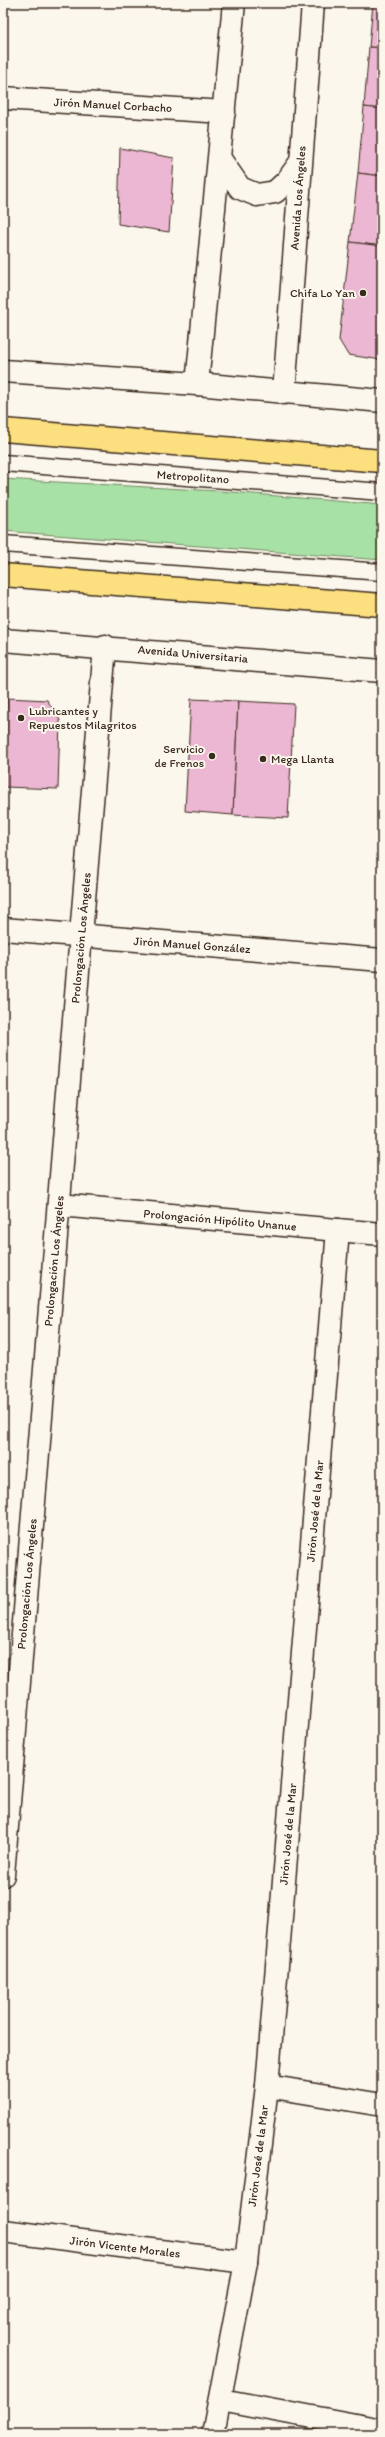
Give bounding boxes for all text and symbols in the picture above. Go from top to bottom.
street label: Jirón Manuel Corbacho [53,95,173,115]
street label: Avenida Los Ángeles [287,145,309,251]
place label: Chifa Lo Yan [290,286,355,300]
marker: Chifa Lo Yan [358,288,368,298]
street label: Metropolitano [156,467,230,487]
street label: Avenida Universitaria [137,642,250,666]
place label: Lubricantes y Repuestos Milagritos [29,704,137,732]
marker: Lubricantes y Repuestos Milagritos [16,713,26,723]
place label: Servicio de Frenos [154,742,204,770]
marker: Servicio de Frenos [207,751,217,761]
place label: Mega Llanta [271,752,335,766]
marker: Mega Llanta [258,754,268,764]
street label: Prolongación Los Ángeles [68,872,94,1004]
street label: Jirón Manuel González [133,934,251,956]
street label: Prolongación Los Ángeles [41,1195,67,1327]
street label: Prolongación Hipólito Unanue [143,1206,297,1234]
street label: Jirón José de la Mar [304,1459,326,1562]
street label: Prolongación Los Ángeles [14,1518,40,1650]
street label: Jirón José de la Mar [277,1782,299,1885]
street label: Jirón José de la Mar [245,2104,271,2207]
street label: Jirón Vicente Morales [69,2233,181,2261]

